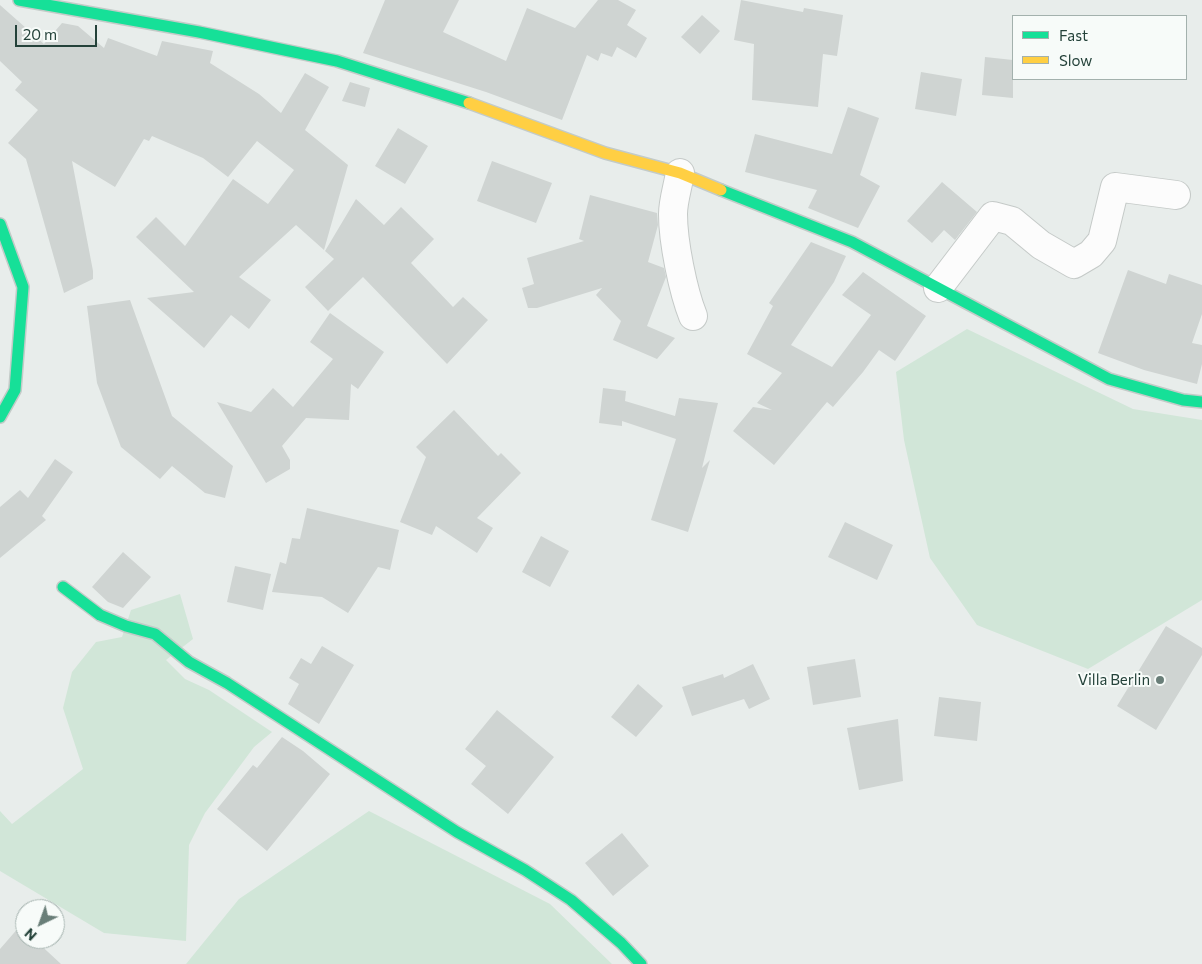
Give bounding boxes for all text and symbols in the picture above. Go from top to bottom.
scale bar [18,15,100,47]
legend [1012,15,1187,80]
text: 20 m [23,25,57,43]
text: Fast [1059,26,1088,44]
text: Slow [1059,51,1092,69]
place label: Villa Berlin [1078,671,1150,689]
marker: Villa Berlin [1154,674,1166,686]
north arrow [15,899,65,949]
text: N [21,925,40,945]

